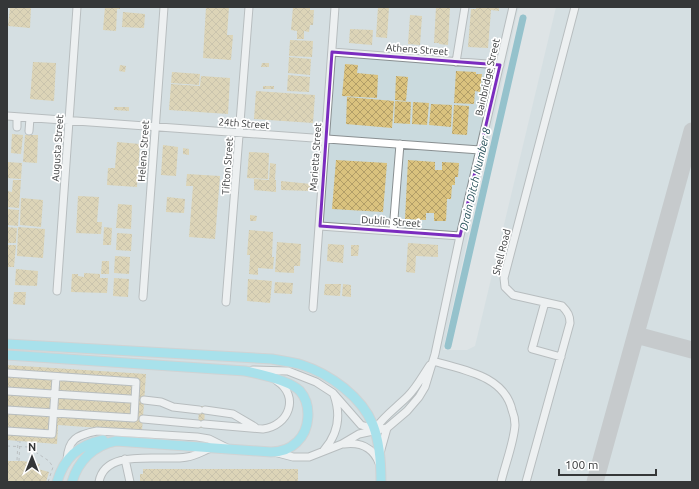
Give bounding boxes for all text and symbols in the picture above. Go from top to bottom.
street label: Bainbridge Street [473,37,502,117]
street label: Athens Street [386,42,448,57]
street label: Augusta Street [50,114,65,182]
street label: 24th Street [218,116,270,131]
street label: Helena Street [136,120,151,182]
street label: Marietta Street [308,122,323,192]
water label: Drain Ditch Number 8 [457,127,493,231]
street label: Tifton Street [220,137,235,195]
street label: Dublin Street [361,214,421,229]
street label: Shell Road [490,228,513,276]
north arrow [12,437,52,477]
text: N [28,441,36,453]
scale bar [559,451,656,477]
text: 100 m [565,458,598,471]

